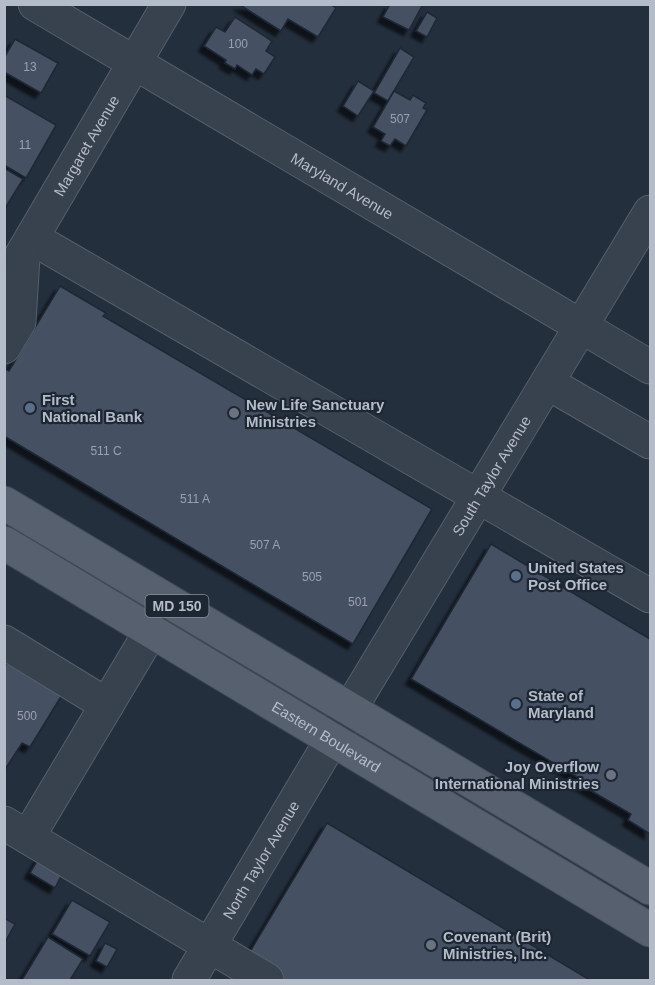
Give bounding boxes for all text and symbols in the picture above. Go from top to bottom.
house number: 100 [228,37,248,51]
house number: 13 [23,60,37,74]
street label: Margaret Avenue [50,92,122,199]
house number: 507 [390,112,410,126]
house number: 11 [19,138,32,152]
street label: Maryland Avenue [288,149,397,222]
place label: First National Bank [42,391,143,425]
place label: New Life Sanctuary Ministries [246,396,385,430]
marker: First National Bank [23,401,37,415]
marker: New Life Sanctuary Ministries [227,406,241,420]
street label: South Taylor Avenue [448,412,534,539]
house number: 511 C [90,444,122,458]
house number: 511 A [180,492,210,506]
house number: 507 A [250,538,280,552]
place label: United States Post Office [528,559,624,593]
marker: United States Post Office [509,569,523,583]
house number: 505 [302,570,322,584]
road number: MD 150 [146,595,208,617]
house number: 501 [348,595,368,609]
place label: State of Maryland [528,687,594,721]
street label: Eastern Boulevard [269,697,384,775]
marker: State of Maryland [509,697,523,711]
house number: 500 [17,709,37,723]
place label: Joy Overflow International Ministries [435,758,599,792]
marker: Joy Overflow International Ministries [604,768,618,782]
street label: North Taylor Avenue [219,797,302,922]
place label: Covenant (Brit) Ministries, Inc. [443,928,551,962]
marker: Covenant (Brit) Ministries, Inc. [424,938,438,952]

